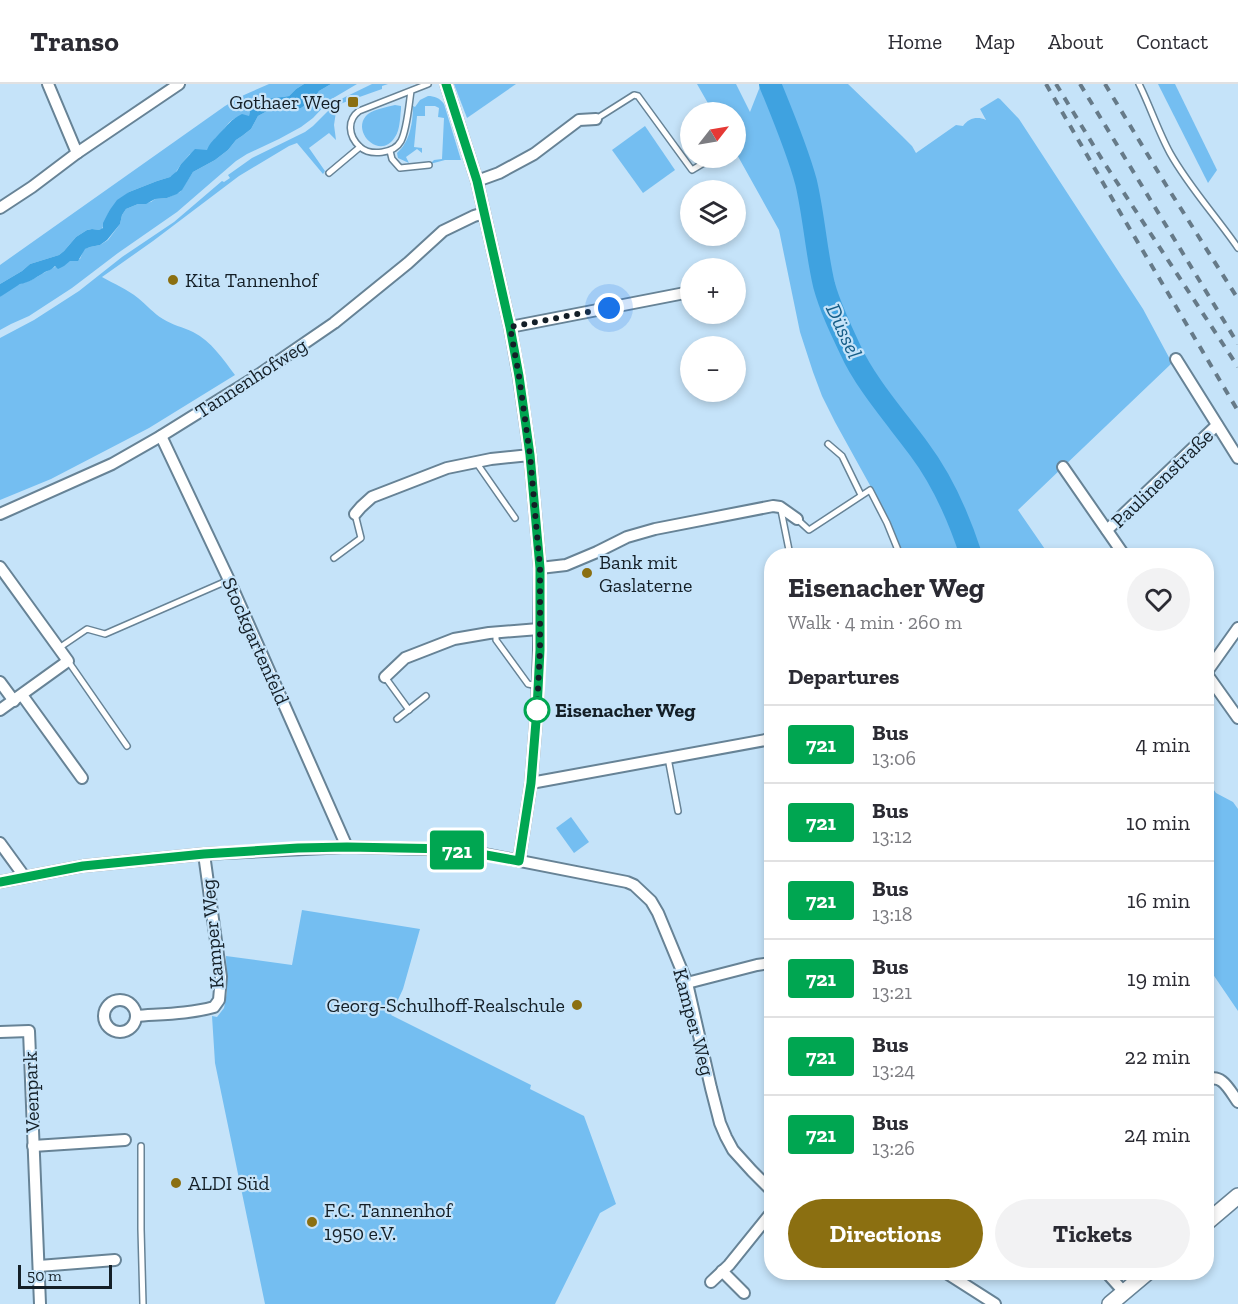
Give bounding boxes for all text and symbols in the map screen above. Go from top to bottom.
text: Transo [30,25,119,58]
text: Home [888,29,942,54]
text: Map [975,29,1015,54]
text: About [1048,29,1103,54]
text: Contact [1136,29,1208,54]
place label: Gothaer Weg [229,90,341,114]
marker: Gothaer Weg [346,95,360,109]
north arrow [680,102,746,168]
map controls [680,102,746,402]
button: layers [680,180,746,246]
button: + [680,258,746,324]
place label: Kita Tannenhof [185,268,319,292]
marker: Kita Tannenhof [166,273,180,287]
your location [594,293,624,323]
water label: Düssel [821,300,868,362]
street label: Tannenhofweg [191,333,311,423]
button: − [680,336,746,402]
street label: Paulinenstraße [1106,423,1218,533]
place label: Bank mit Gaslaterne [599,550,692,597]
marker: Bank mit Gaslaterne [580,566,594,580]
button: heart [1127,568,1190,631]
text: Eisenacher Weg [788,571,985,604]
street label: Stockgartenfeld [217,574,295,708]
text: Walk · 4 min · 260 m [788,610,962,634]
text: Departures [788,663,899,690]
marker: Eisenacher Weg [524,697,550,723]
place label: Eisenacher Weg [555,698,696,722]
text: Bus [872,719,909,746]
text: 4 min [1135,731,1190,758]
text: 721 [806,732,836,757]
text: 13:06 [872,746,916,770]
text: Bus [872,797,909,824]
text: 10 min [1126,809,1190,836]
text: 721 [806,810,836,835]
text: 13:12 [872,824,912,848]
line badge: 721 [422,830,492,870]
text: 721 [442,838,472,863]
text: Bus [872,875,909,902]
street label: Kamper Weg [195,878,229,990]
text: 16 min [1127,887,1190,914]
text: 721 [806,888,836,913]
text: 13:18 [872,902,912,926]
text: Bus [872,953,909,980]
text: 19 min [1127,965,1190,992]
street label: Kamper Weg [668,966,720,1078]
text: 721 [806,966,836,991]
text: 13:21 [872,980,912,1004]
place label: Georg-Schulhoff-Realschule [327,993,565,1017]
marker: Georg-Schulhoff-Realschule [570,998,584,1012]
text: Bus [872,1031,909,1058]
text: 22 min [1125,1043,1190,1070]
text: 721 [806,1044,836,1069]
street label: Veenpark [18,1050,44,1134]
text: 13:24 [872,1058,915,1082]
text: Bus [872,1109,909,1136]
text: 24 min [1124,1121,1190,1148]
text: 721 [806,1122,836,1147]
text: 13:26 [872,1136,915,1160]
place label: ALDI Süd [188,1171,270,1195]
marker: ALDI Süd [169,1176,183,1190]
place label: F.C. Tannenhof 1950 e.V. [324,1198,453,1245]
button: Directions [788,1199,983,1268]
button: Tickets [995,1199,1190,1268]
marker: F.C. Tannenhof 1950 e.V. [305,1215,319,1229]
scale bar [18,1262,112,1290]
text: 50 m [27,1266,62,1285]

